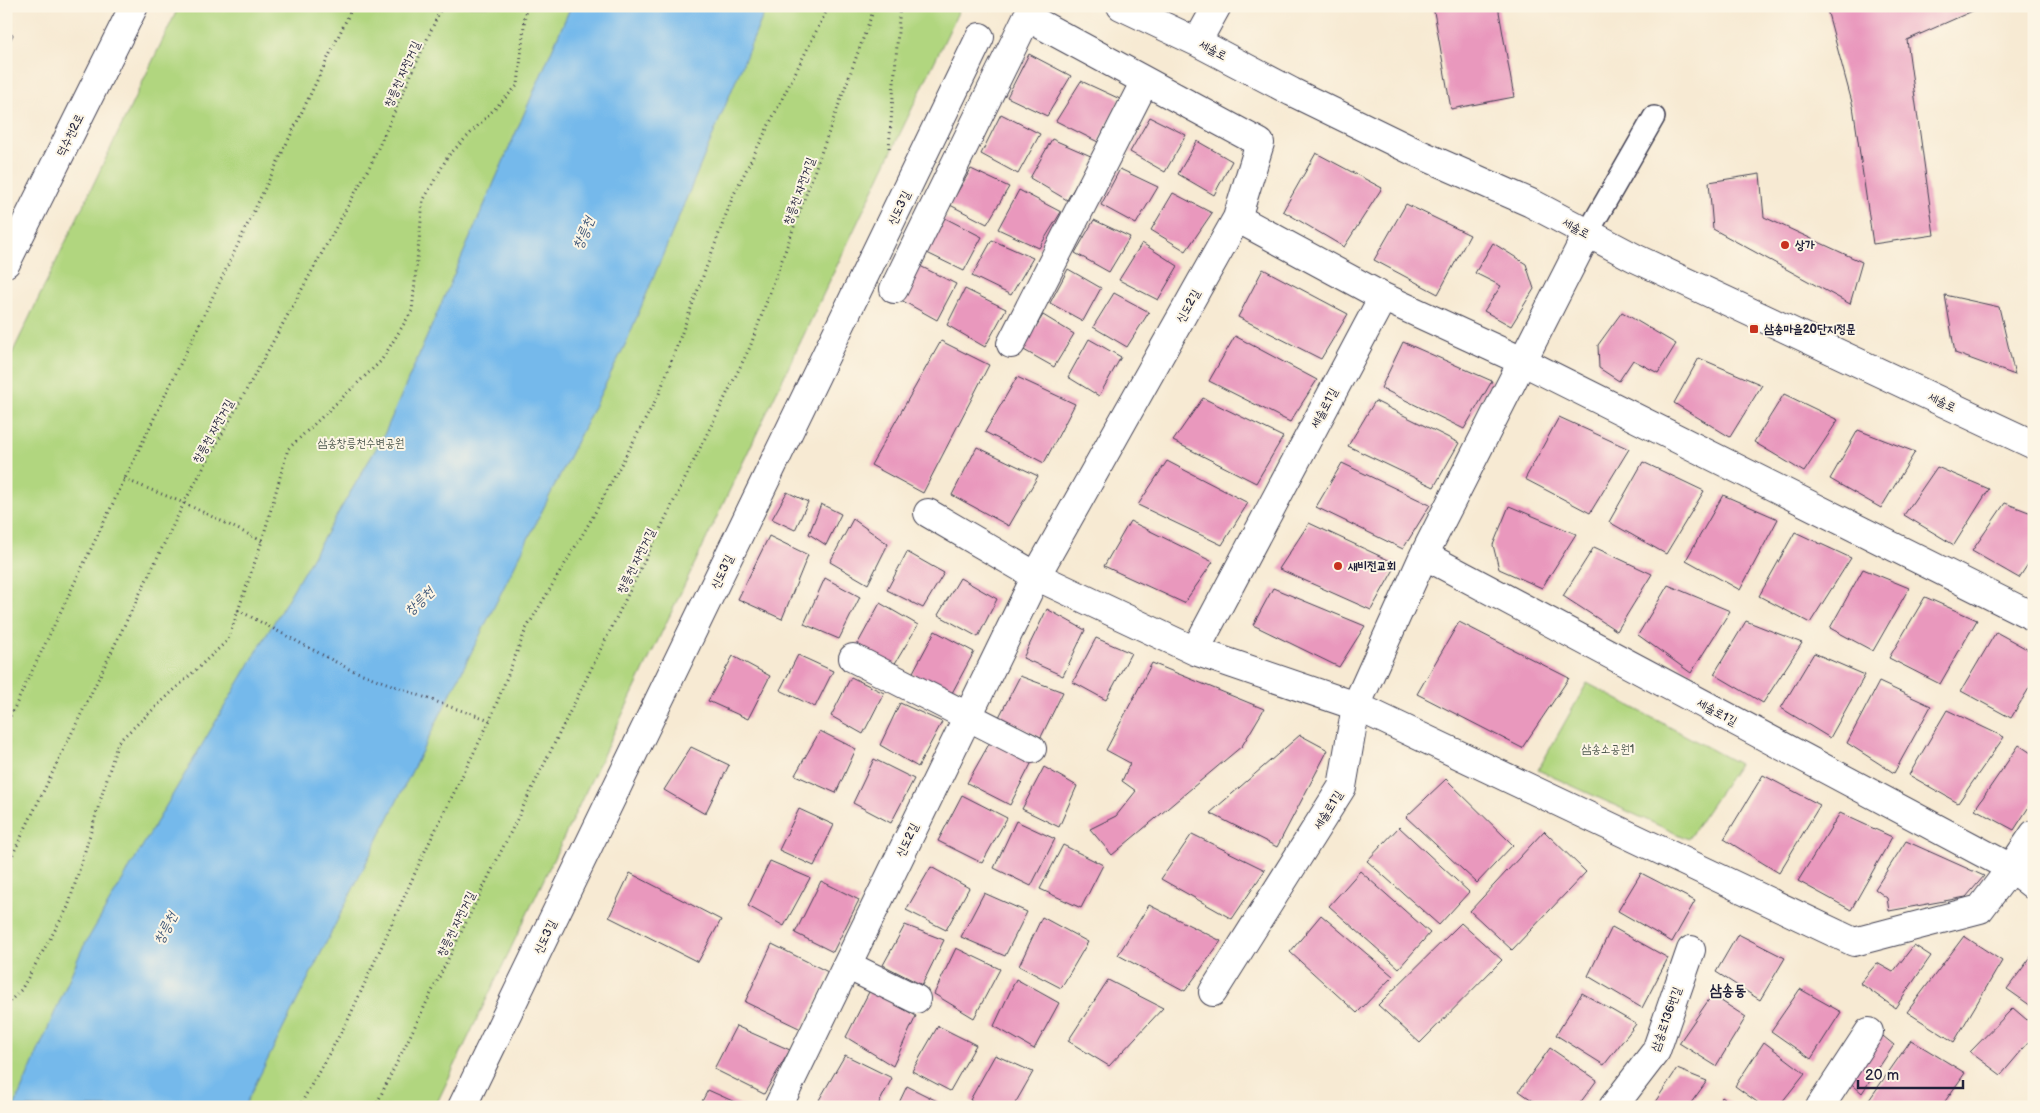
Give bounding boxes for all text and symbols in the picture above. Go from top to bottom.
street label: 세솔로 [1196,37,1229,64]
street label: 창릉천 자전거길 [381,38,424,110]
street label: 덕수천2로 [54,111,87,159]
street label: 창릉천 자전거길 [780,155,819,227]
street label: 신도3길 [885,188,914,228]
water label: 창릉천 [569,213,599,252]
street label: 세솔로 [1559,215,1592,242]
place label: 상가 [1794,238,1815,253]
marker: 상가 [1779,239,1791,251]
street label: 신도2길 [1173,287,1204,326]
place label: 삼송마을20단지정문 [1764,322,1856,337]
marker: 삼송마을20단지정문 [1748,323,1760,335]
street label: 세솔로1길 [1308,385,1341,431]
street label: 세솔로 [1925,390,1958,415]
street label: 창릉천 자전거길 [190,396,237,466]
park label: 삼송창릉천수변공원 [318,436,404,451]
street label: 창릉천 자전거길 [614,526,659,596]
street label: 신도3길 [708,552,737,592]
place label: 새비전교회 [1347,559,1396,574]
marker: 새비전교회 [1332,560,1344,572]
water label: 창릉천 [401,582,439,619]
street label: 세솔로1길 [1694,696,1740,729]
park label: 삼송소공원1 [1582,742,1634,757]
street label: 세솔로1길 [1311,788,1346,833]
street label: 신도2길 [893,820,922,860]
street label: 창릉천 자전거길 [434,889,479,959]
water label: 창릉천 [150,908,181,947]
street label: 신도3길 [531,917,560,957]
district label: 삼송동 [1709,981,1746,1000]
street label: 삼송로136번길 [1648,985,1685,1054]
scale bar [1858,1058,1962,1090]
text: 20 m [1865,1066,1899,1085]

